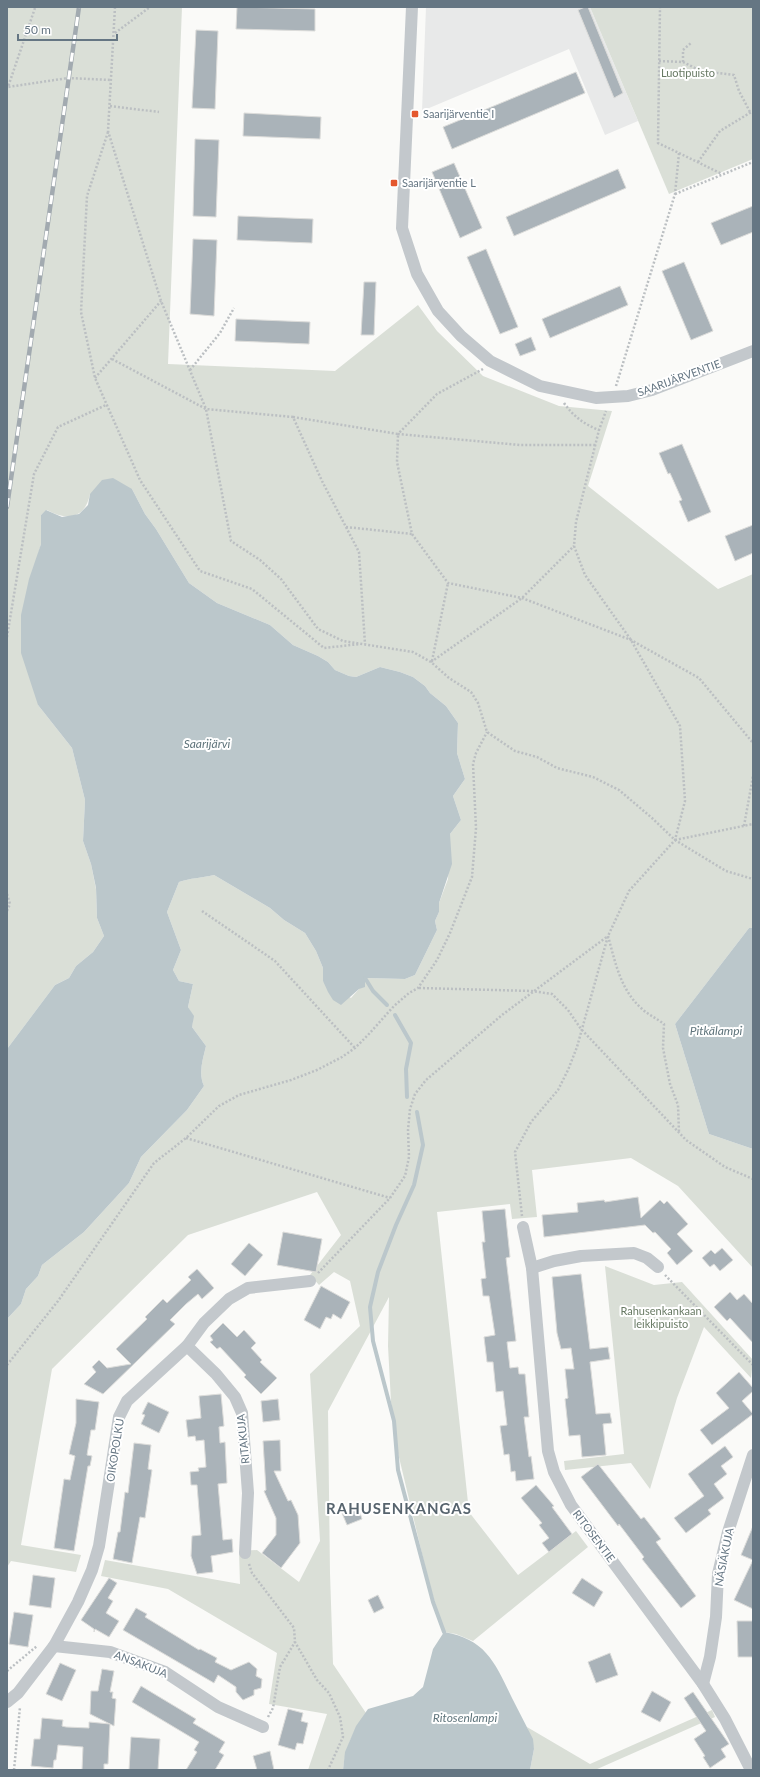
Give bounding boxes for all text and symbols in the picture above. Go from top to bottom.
scale bar [18,16,117,42]
text: 50 m [24,22,51,37]
park label: Luotipuisto [661,66,715,79]
place label: Saarijärventie I [423,107,494,120]
marker: Saarijärventie I [410,109,420,119]
place label: Saarijärventie L [402,176,476,189]
marker: Saarijärventie L [389,178,399,188]
street label: SAARIJÄRVENTIE [635,356,722,399]
water label: Saarijärvi [184,736,231,751]
water label: Pitkälampi [690,1023,743,1038]
park label: Rahusenkankaan leikkipuisto [620,1304,702,1330]
street label: RITAKUJA [233,1413,252,1465]
street label: OIKOPOLKU [103,1417,126,1483]
district label: RAHUSENKANGAS [326,1499,472,1517]
street label: RITOSENTIE [571,1507,618,1564]
street label: NÄSIÄKUJA [711,1526,736,1587]
street label: ANSAKUJA [113,1647,170,1680]
water label: Ritosenlampi [433,1710,497,1725]

